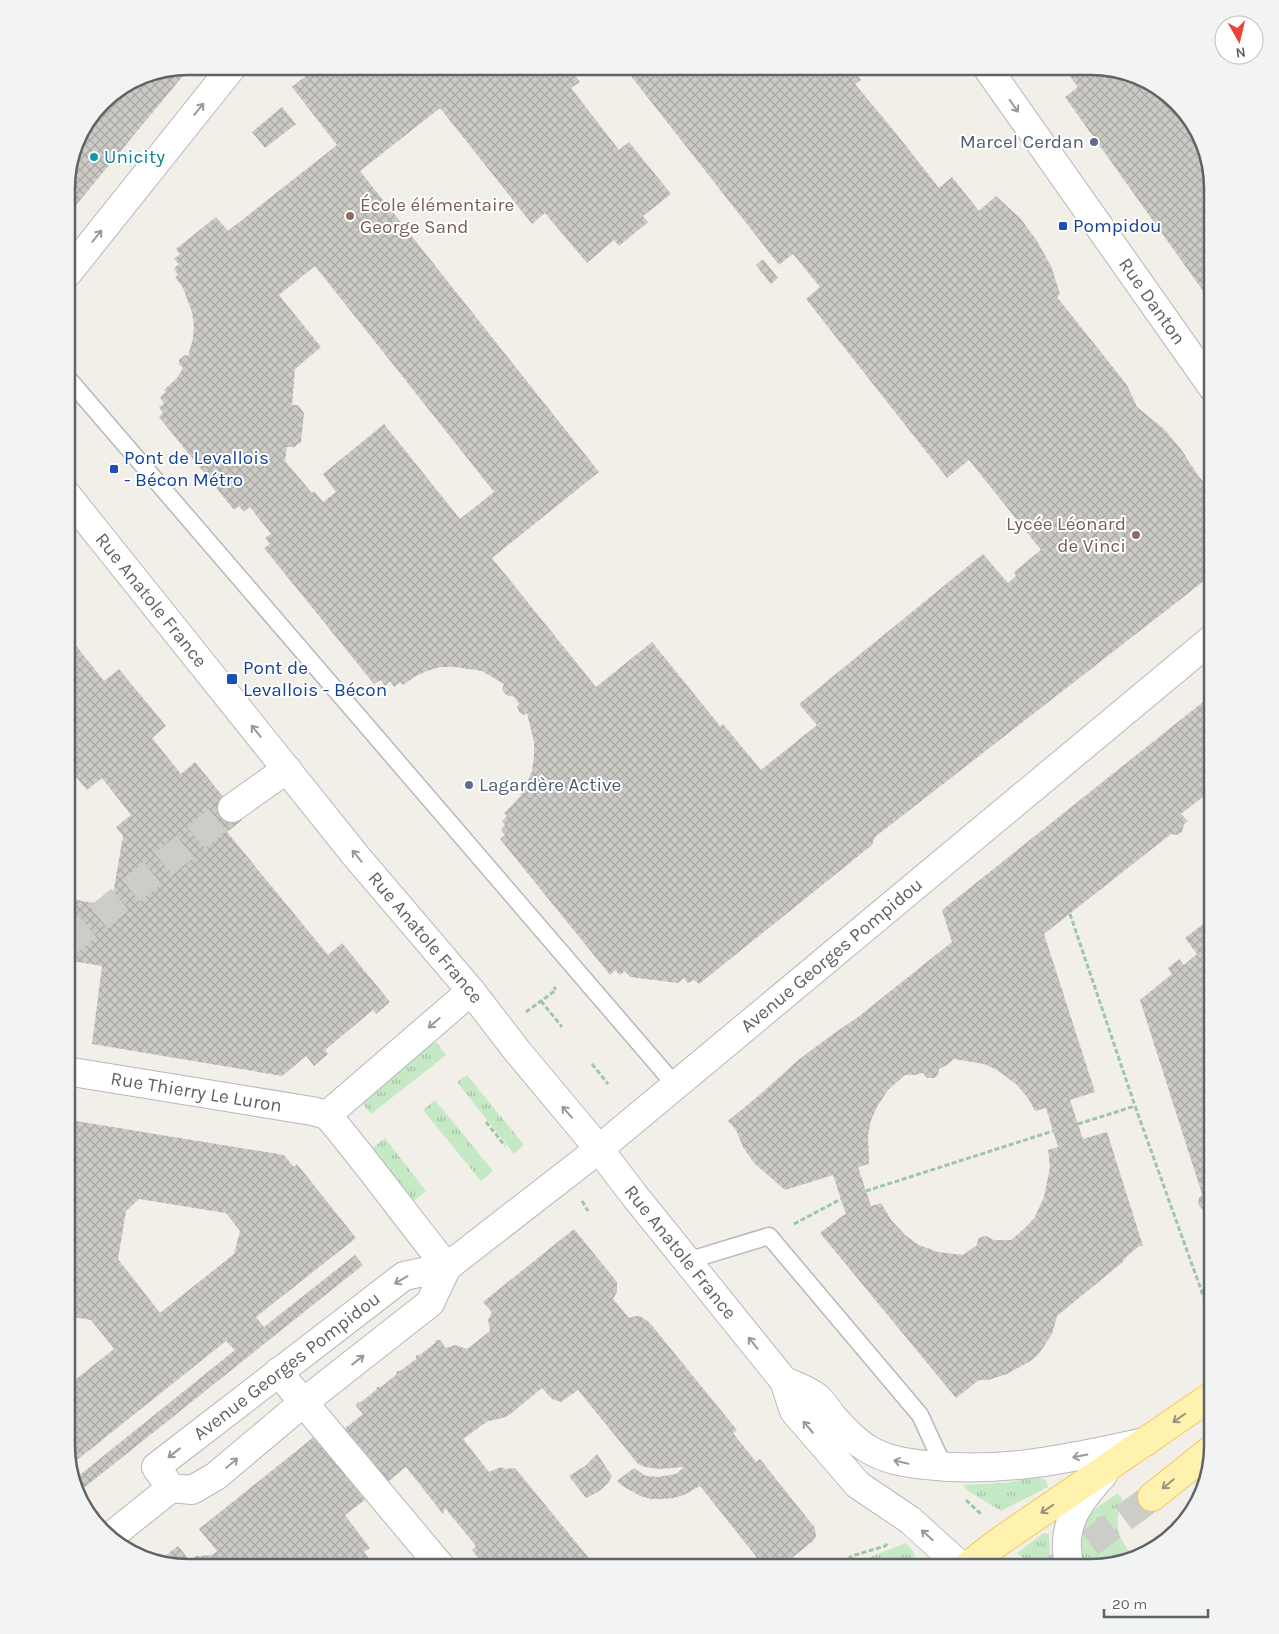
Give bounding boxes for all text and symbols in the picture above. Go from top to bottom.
north arrow [1214,15,1264,65]
text: N [1235,43,1247,61]
one-way arrow [1009,99,1019,113]
one-way arrow [193,103,204,116]
place label: Marcel Cerdan [960,131,1084,153]
marker: Marcel Cerdan [1088,136,1100,148]
place label: Unicity [104,146,165,168]
marker: Unicity [88,151,100,163]
place label: École élémentaire George Sand [360,193,514,238]
marker: École élémentaire George Sand [344,210,356,222]
place label: Pompidou [1073,215,1162,237]
marker: Pompidou [1057,220,1069,232]
one-way arrow [91,230,102,243]
street label: Rue Danton [1114,254,1190,349]
place label: Pont de Levallois - Bécon Métro [124,447,269,491]
marker: Pont de Levallois - Bécon Métro [108,463,120,475]
place label: Lycée Léonard de Vinci [1006,513,1126,557]
street label: Rue Anatole France [91,529,211,672]
marker: Lycée Léonard de Vinci [1130,529,1142,541]
place label: Pont de Levallois - Bécon [243,657,387,701]
marker: Pont de Levallois - Bécon [225,672,239,686]
one-way arrow [251,725,262,738]
place label: Lagardère Active [479,774,621,796]
marker: Lagardère Active [463,779,475,791]
one-way arrow [351,850,362,863]
street label: Rue Anatole France [363,867,487,1008]
street label: Avenue Georges Pompidou [736,873,927,1037]
one-way arrow [427,1017,440,1029]
street label: Rue Thierry Le Luron [109,1067,284,1117]
one-way arrow [562,1105,573,1118]
street label: Rue Anatole France [620,1181,741,1324]
one-way arrow [394,1275,408,1285]
street label: Avenue Georges Pompidou [189,1287,385,1445]
one-way arrow [748,1337,759,1350]
one-way arrow [351,1354,364,1365]
one-way arrow [1172,1413,1186,1423]
one-way arrow [802,1420,813,1433]
one-way arrow [168,1447,181,1458]
one-way arrow [1072,1452,1088,1461]
one-way arrow [225,1457,238,1468]
one-way arrow [894,1457,910,1466]
one-way arrow [1162,1478,1175,1489]
one-way arrow [1040,1504,1054,1514]
one-way arrow [920,1529,933,1541]
scale bar [1104,1586,1208,1618]
text: 20 m [1112,1595,1147,1613]

